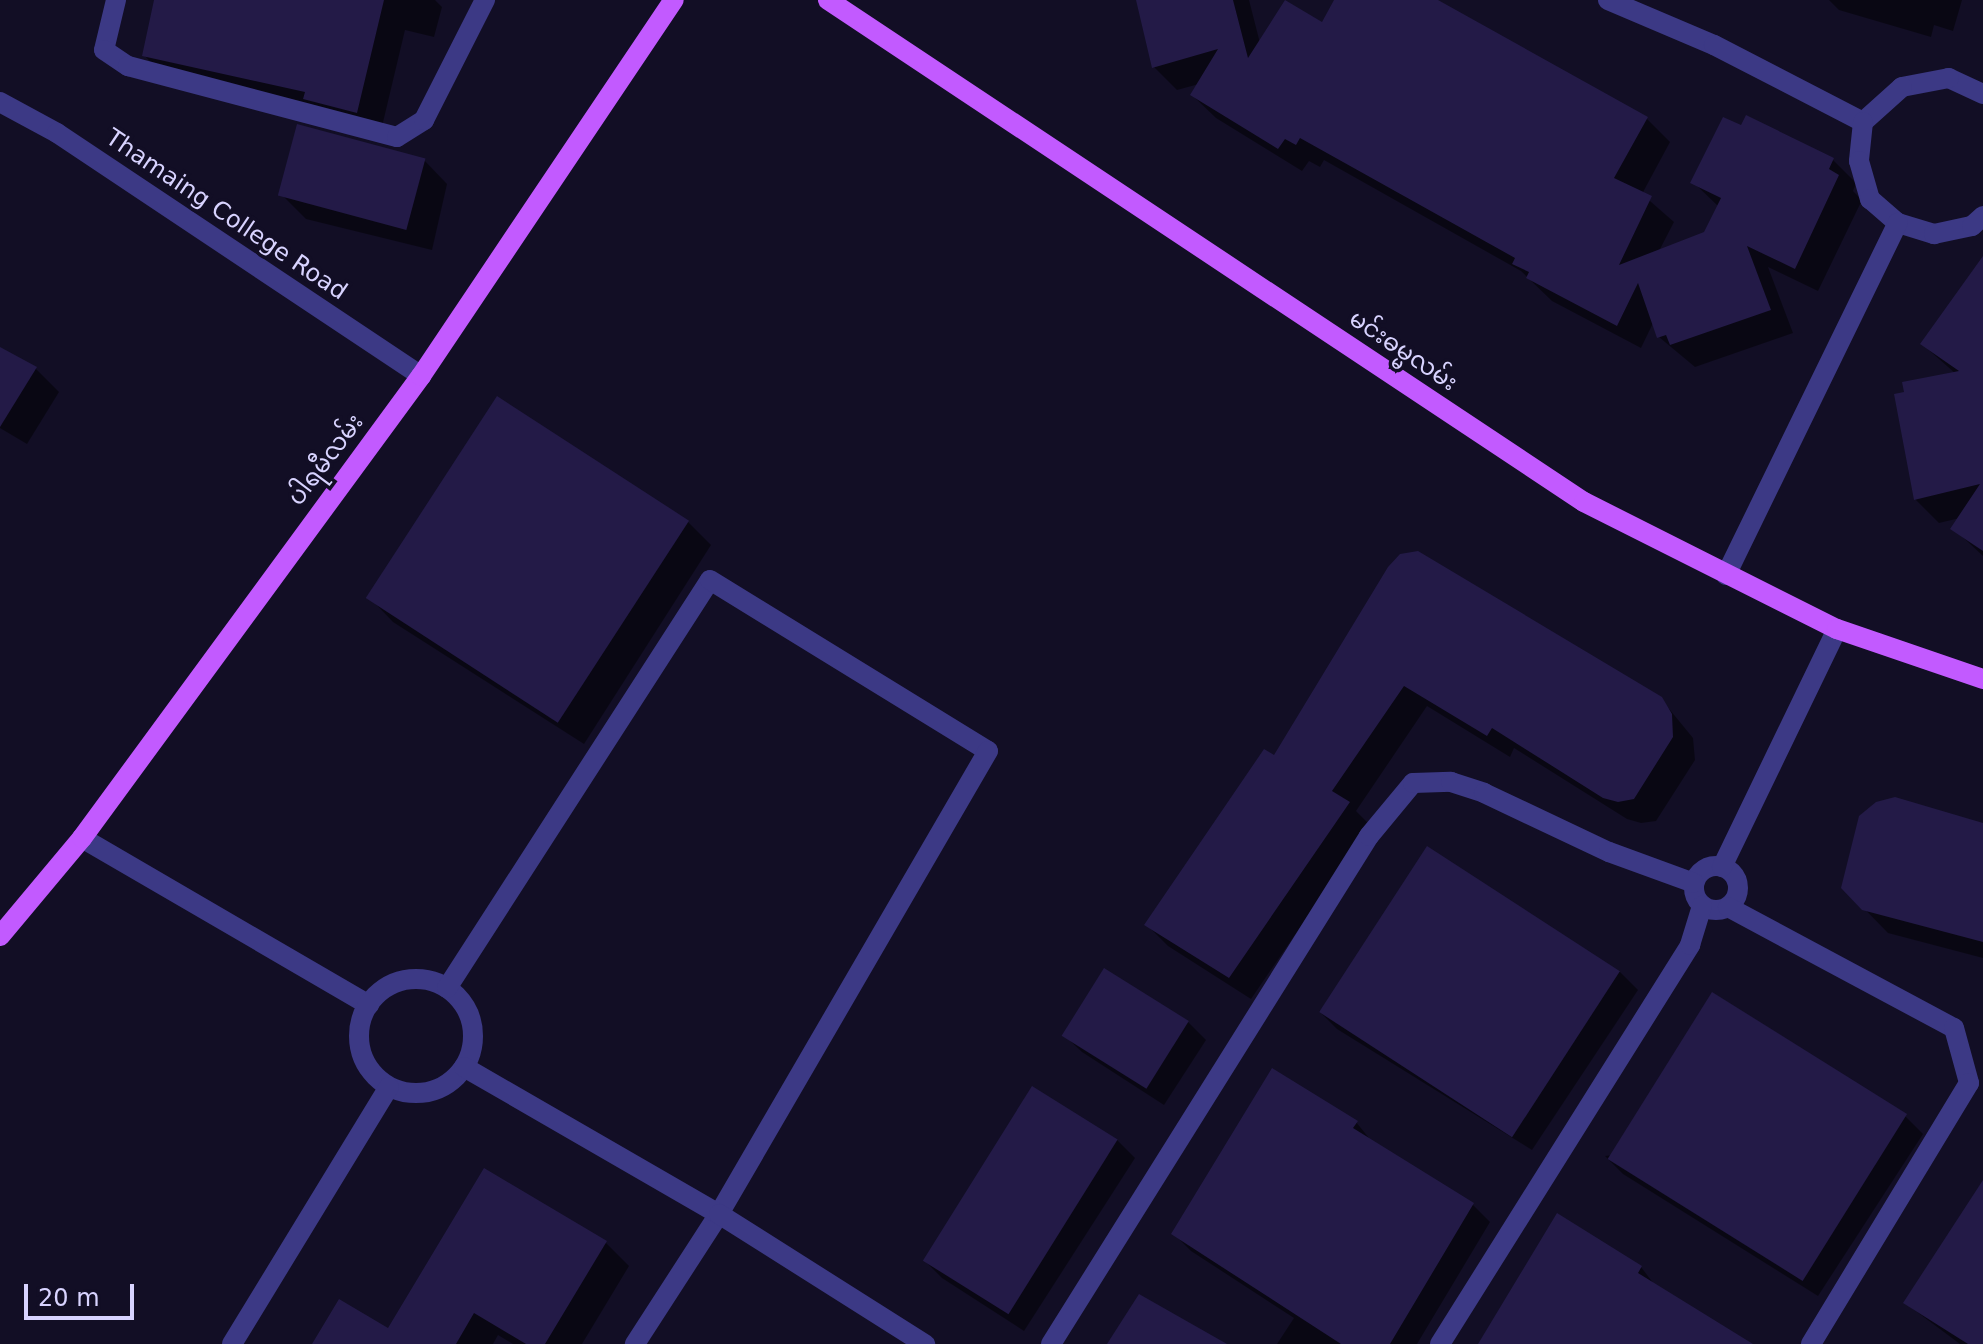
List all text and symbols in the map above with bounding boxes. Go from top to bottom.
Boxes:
street label: Thamaing College Road [100,123,352,307]
street label: မင်းဓမ္မလမ်း [1344,304,1462,398]
street label: ပါရမီလမ်း [282,409,370,511]
scale bar [28,1268,138,1318]
text: 20 m [38,1284,100,1312]

